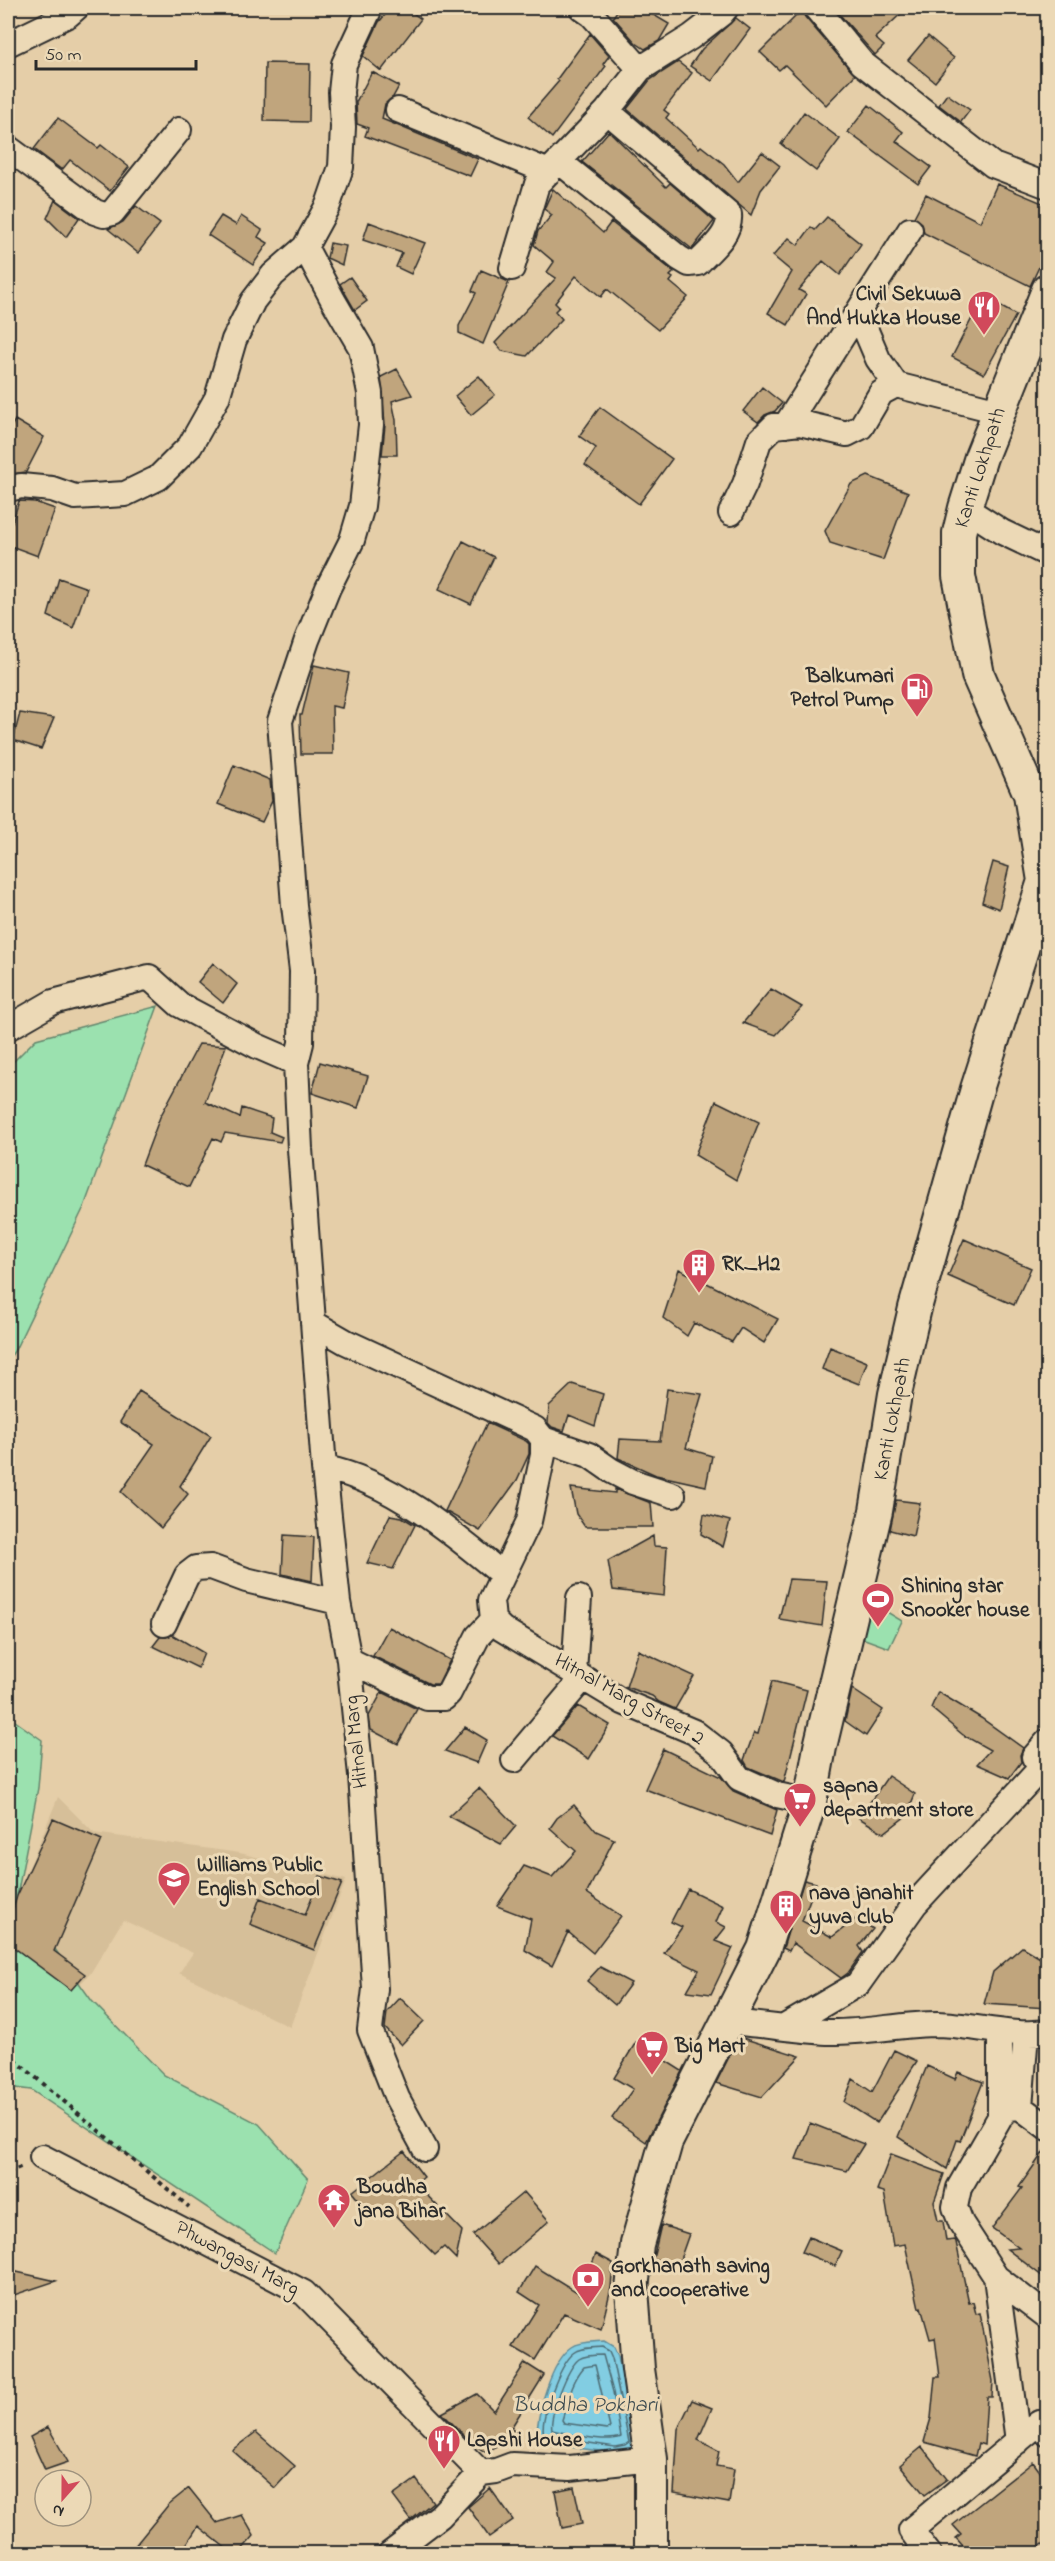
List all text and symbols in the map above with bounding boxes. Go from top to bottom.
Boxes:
scale bar [36,33,196,71]
text: 50 m [45,43,82,69]
place label: Civil Sekuwa And Hukka House [806,280,962,334]
restaurant icon: Civil Sekuwa And Hukka House [966,289,1002,336]
street label: Kanti Lokhpath [947,404,1015,532]
place label: Balkumari Petrol Pump [790,662,894,716]
fuel station icon: Balkumari Petrol Pump [899,671,935,718]
building icon: RK_H2 [681,1247,717,1294]
place label: RK_H2 [722,1250,781,1280]
street label: Kanti Lokhpath [866,1355,920,1483]
place label: Shining star Snooker house [901,1572,1030,1626]
sports icon: Shining star Snooker house [860,1581,896,1628]
street label: Hitnal Marg Street 2 [548,1646,709,1755]
street label: Hitnal Marg [337,1694,379,1790]
place label: sapna department store [823,1772,974,1826]
supermarket icon: sapna department store [782,1781,818,1828]
place label: Williams Public English School [197,1851,323,1907]
school or university icon: Williams Public English School [156,1860,192,1907]
place label: nava janahit yuva club [809,1879,914,1935]
building icon: nava janahit yuva club [768,1888,804,1935]
supermarket icon: Big Mart [634,2029,670,2076]
place label: Big Mart [674,2032,746,2064]
place label: Boudha jana Bihar [354,2173,446,2227]
temple icon: Boudha jana Bihar [316,2182,352,2229]
street label: Phwangasi Marg [169,2214,304,2306]
place label: Gorkhanath saving and cooperative [611,2252,770,2306]
bank icon: Gorkhanath saving and cooperative [570,2261,606,2308]
water label: Buddha Pokhari [513,2390,659,2422]
restaurant icon: Lapshi House [426,2423,462,2470]
place label: Lapshi House [467,2426,583,2456]
north arrow [33,2468,93,2528]
text: N [49,2497,68,2523]

